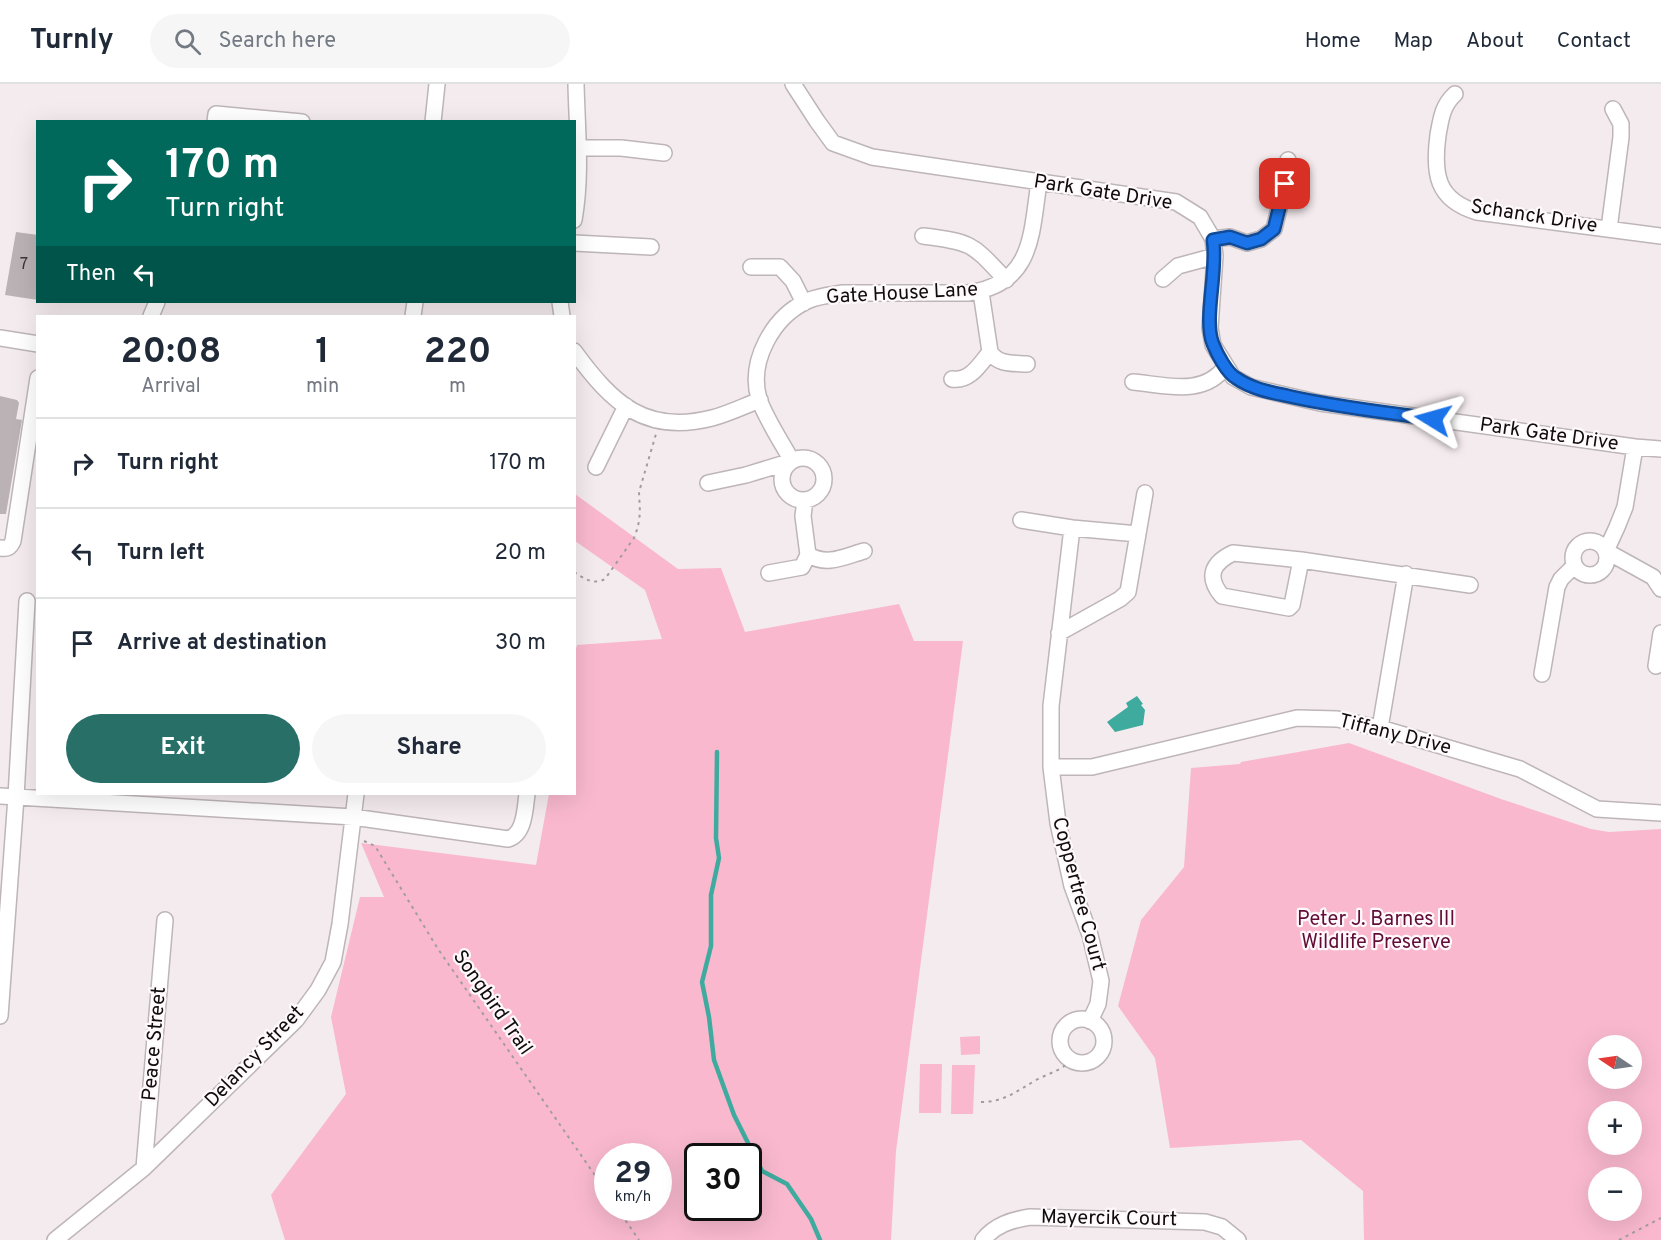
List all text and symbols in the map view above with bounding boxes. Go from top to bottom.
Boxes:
search box [150,14,570,68]
text: Turnly [30,23,114,59]
icon: search [171,25,204,58]
text: Search here [219,28,336,55]
text: Home [1305,28,1361,55]
text: Map [1394,28,1433,55]
text: About [1466,28,1524,55]
text: Contact [1557,28,1631,55]
text: 170 m [165,140,279,193]
icon: right [66,144,144,222]
pin [1259,158,1310,209]
icon: arrive [1268,167,1301,200]
street label: Park Gate Drive [1032,169,1174,217]
text: Turn right [165,192,284,226]
street label: Schanck Drive [1469,194,1599,240]
house number: 7 [20,255,28,275]
icon: left [128,258,161,291]
text: Then [66,261,116,288]
street label: Gate House Lane [825,277,979,311]
text: 20:08 [121,330,221,376]
text: 1 [315,330,330,376]
text: 220 [424,330,491,376]
text: Arrival [141,374,201,400]
text: min [306,374,339,400]
text: m [449,374,466,400]
position arrow [1401,387,1465,451]
street label: Park Gate Drive [1478,412,1620,458]
icon: right [66,447,99,480]
text: Turn right [117,450,219,477]
text: 170 m [489,450,546,477]
icon: left [66,537,99,570]
text: Turn left [117,540,205,567]
text: 20 m [495,540,546,567]
icon: arrive [66,627,99,660]
text: Arrive at destination [117,630,327,657]
text: 30 m [495,630,546,657]
street label: Tiffany Drive [1336,708,1454,762]
button: Exit [66,714,300,783]
button: Share [312,714,546,783]
street label: Coppertree Court [1045,814,1111,974]
park label: Peter J. Barnes III Wildlife Preserve [1297,907,1455,956]
street label: Songbird Trail [446,945,538,1061]
street label: Peace Street [137,986,173,1102]
street label: Delancy Street [200,1000,310,1114]
north arrow [1588,1035,1642,1089]
map controls [1588,1035,1642,1221]
button: + [1588,1101,1642,1155]
speed limit sign: 30 [684,1143,762,1221]
text: 29 [615,1156,651,1193]
button: − [1588,1167,1642,1221]
text: km/h [615,1188,651,1207]
street label: Mayercik Court [1041,1205,1177,1233]

